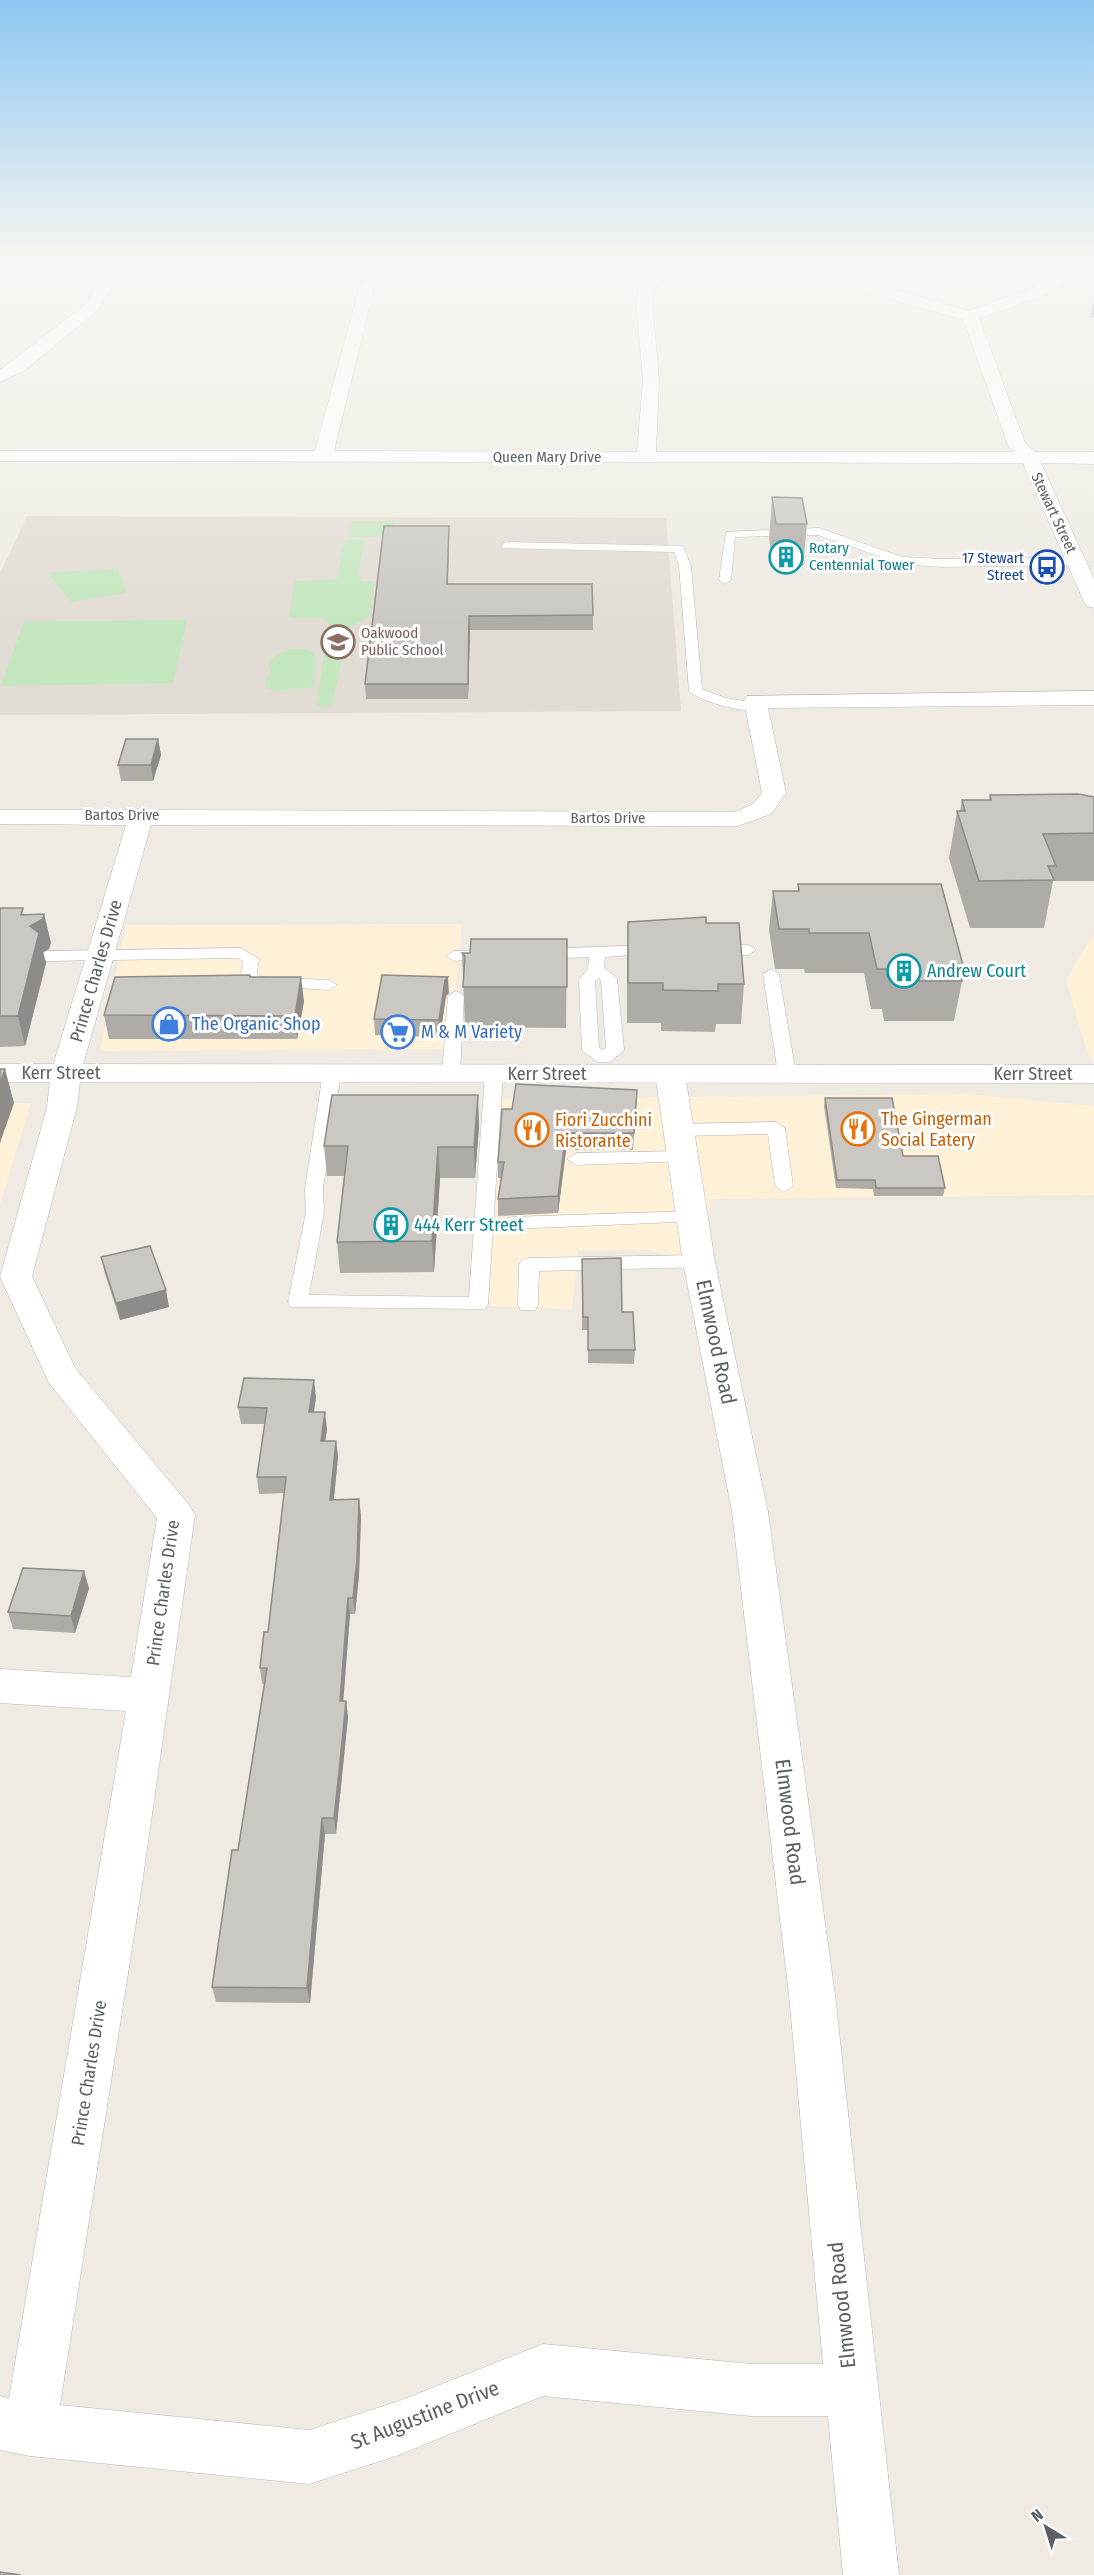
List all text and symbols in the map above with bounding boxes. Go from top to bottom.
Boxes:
street label: Queen Mary Drive [493,448,601,466]
street label: Stewart Street [1027,470,1081,556]
building icon: Rotary Centennial Tower [768,539,804,575]
place label: Rotary Centennial Tower [809,539,915,574]
place label: 17 Stewart Street [962,549,1024,584]
bus stop icon: 17 Stewart Street [1029,549,1065,585]
school or university icon: Oakwood Public School [320,624,356,660]
place label: Oakwood Public School [361,624,444,659]
street label: Bartos Drive [84,806,160,824]
street label: Bartos Drive [570,809,646,827]
street label: Prince Charles Drive [65,897,127,1045]
building icon: Andrew Court [886,953,922,989]
place label: Andrew Court [927,960,1026,982]
shop icon: The Organic Shop [151,1006,187,1042]
place label: The Organic Shop [192,1013,321,1035]
supermarket icon: M & M Variety [380,1014,416,1050]
place label: M & M Variety [421,1021,522,1043]
street label: Kerr Street [21,1062,101,1084]
street label: Kerr Street [507,1063,587,1085]
street label: Kerr Street [993,1063,1073,1085]
place label: The Gingerman Social Eatery [881,1108,992,1151]
place label: Fiori Zucchini Ristorante [555,1109,652,1152]
restaurant icon: The Gingerman Social Eatery [840,1111,876,1147]
restaurant icon: Fiori Zucchini Ristorante [514,1112,550,1148]
building icon: 444 Kerr Street [373,1207,409,1243]
place label: 444 Kerr Street [414,1214,524,1236]
street label: Elmwood Road [690,1277,742,1407]
street label: Prince Charles Drive [142,1519,184,1667]
street label: Elmwood Road [769,1757,811,1887]
street label: Prince Charles Drive [67,1999,111,2147]
street label: Elmwood Road [822,2241,862,2369]
street label: St Augustine Drive [347,2375,503,2455]
north arrow [1016,2497,1076,2557]
text: N [1027,2505,1047,2526]

